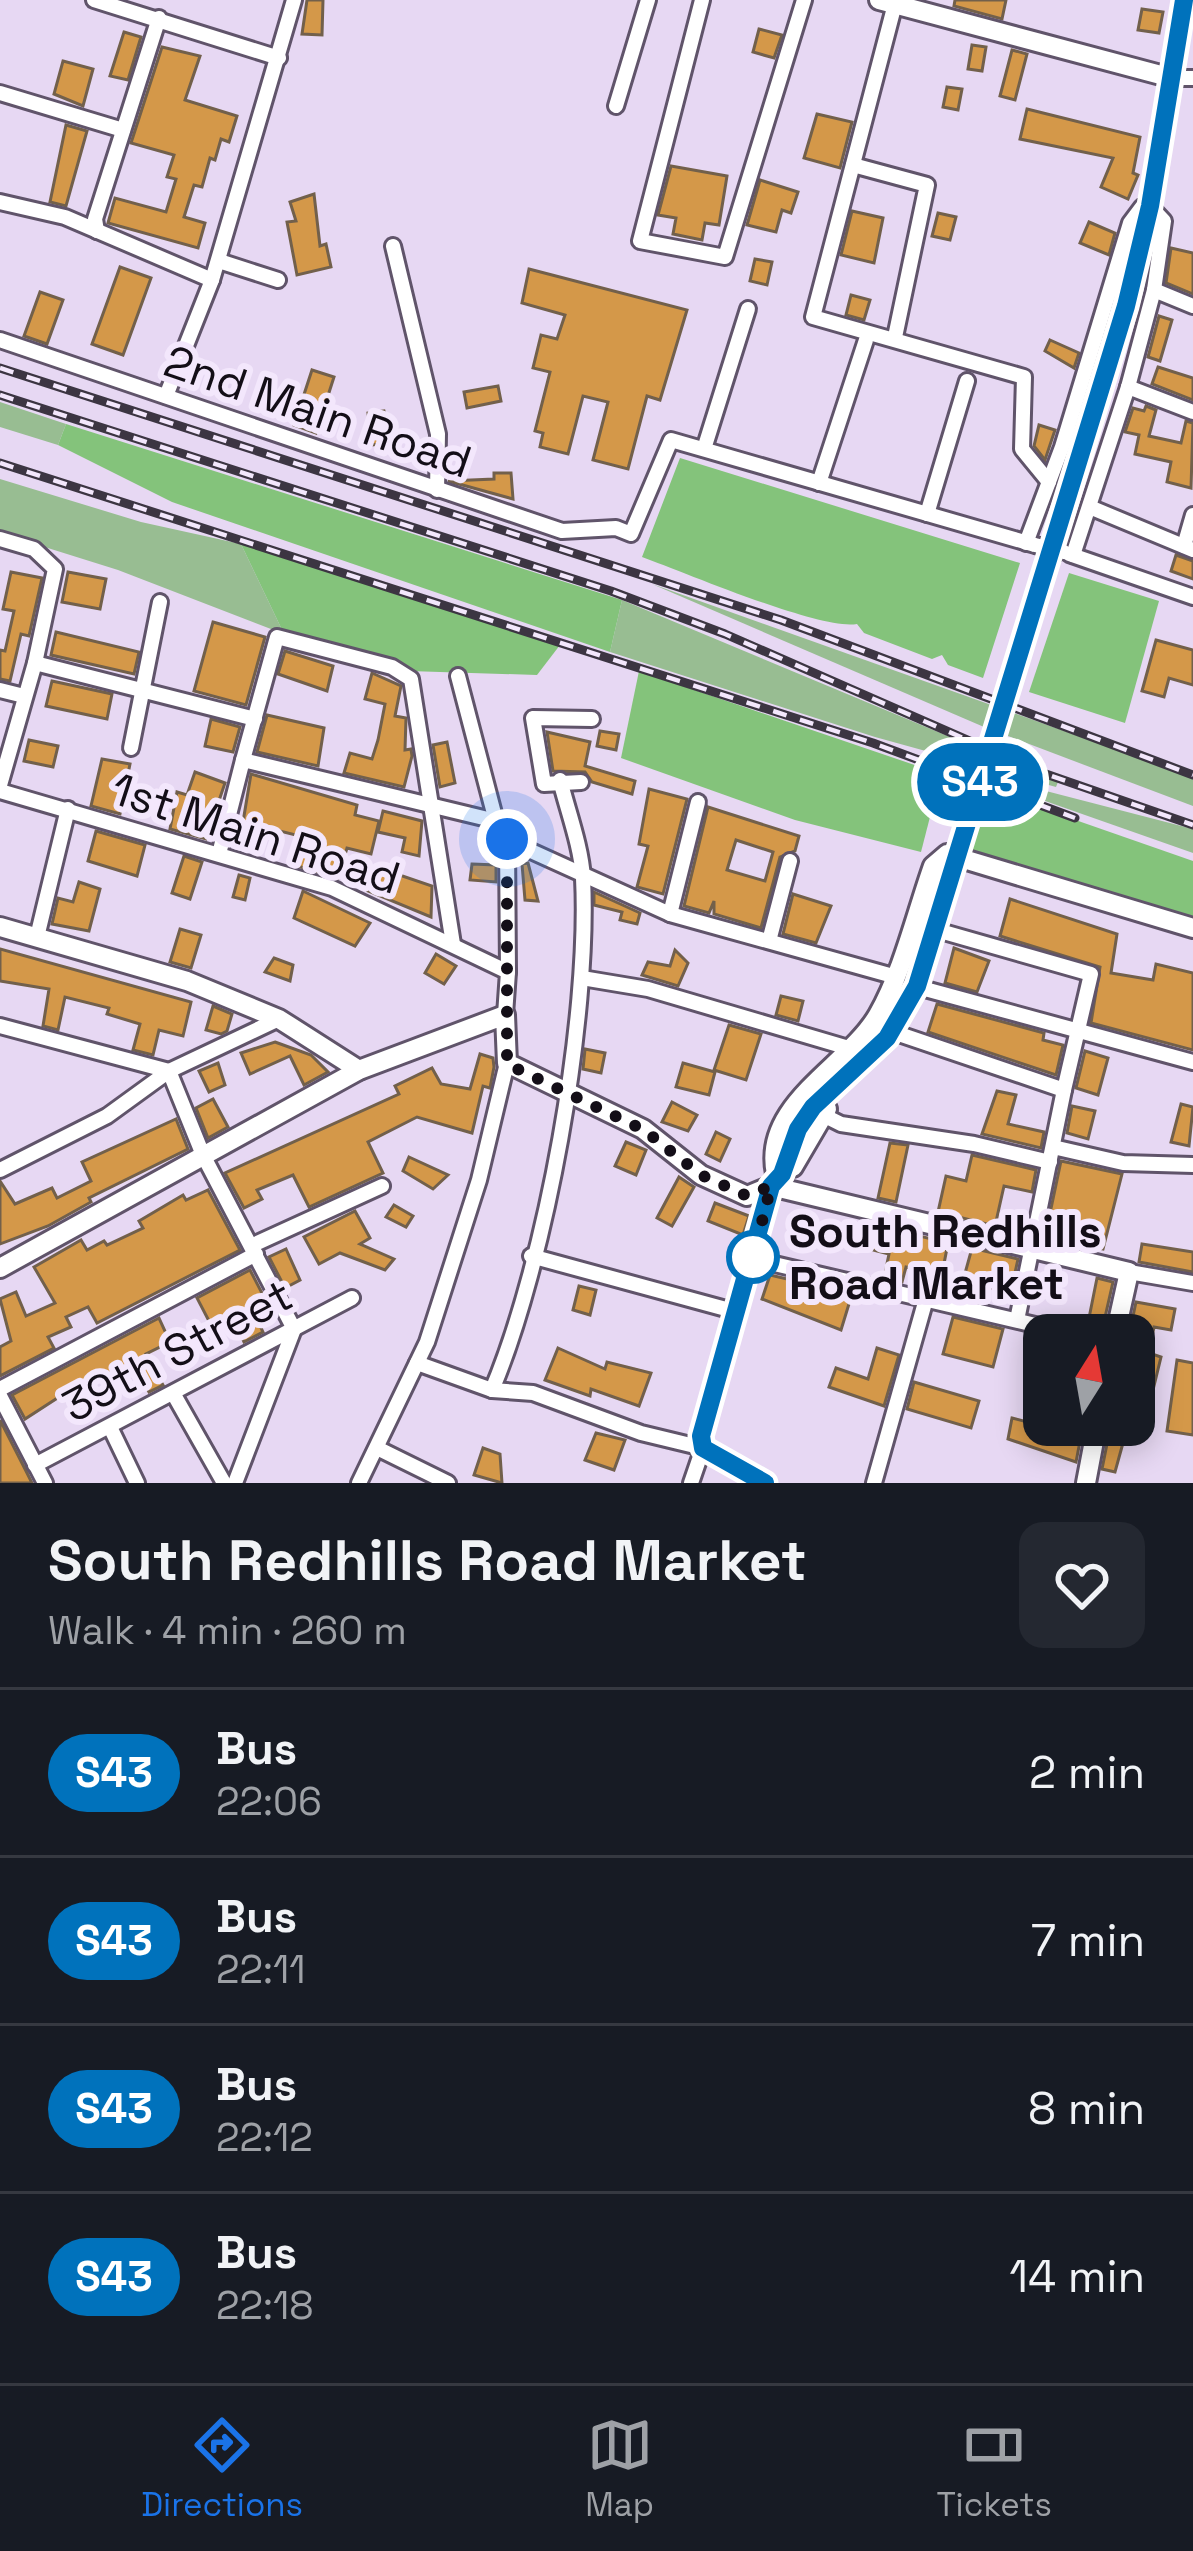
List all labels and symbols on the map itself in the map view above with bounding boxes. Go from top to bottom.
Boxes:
street label: 2nd Main Road [157,332,479,491]
line badge: S43 [911,743,1049,821]
street label: 1st Main Road [105,760,407,907]
your location [477,809,537,869]
place label: South Redhills Road Market [789,1203,1102,1312]
marker: South Redhills Road Market [728,1232,778,1282]
street label: 39th Street [53,1266,302,1435]
north arrow [1023,1314,1155,1446]

